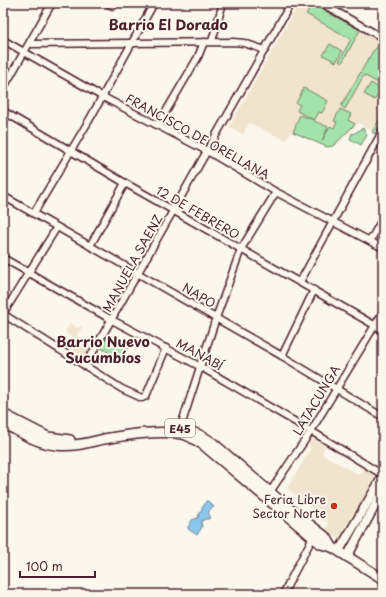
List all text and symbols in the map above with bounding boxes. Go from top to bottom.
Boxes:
district label: Barrio El Dorado [108,14,228,35]
street label: FRANCISCO DE ORELLANA [123,89,274,183]
street label: 12 DE FEBRERO [153,181,243,243]
street label: MANUELA SAENZ [98,211,166,315]
street label: NAPO [179,278,219,312]
district label: Barrio Nuevo Sucumbíos [56,331,150,368]
street label: MANABÍ [173,334,227,374]
street label: LATACUNGA [288,362,344,438]
road number: E45 [165,419,195,437]
place label: Feria Libre Sector Norte [252,490,326,522]
marker: Feria Libre Sector Norte [329,501,339,511]
scale bar [20,553,95,579]
text: 100 m [26,557,63,575]

